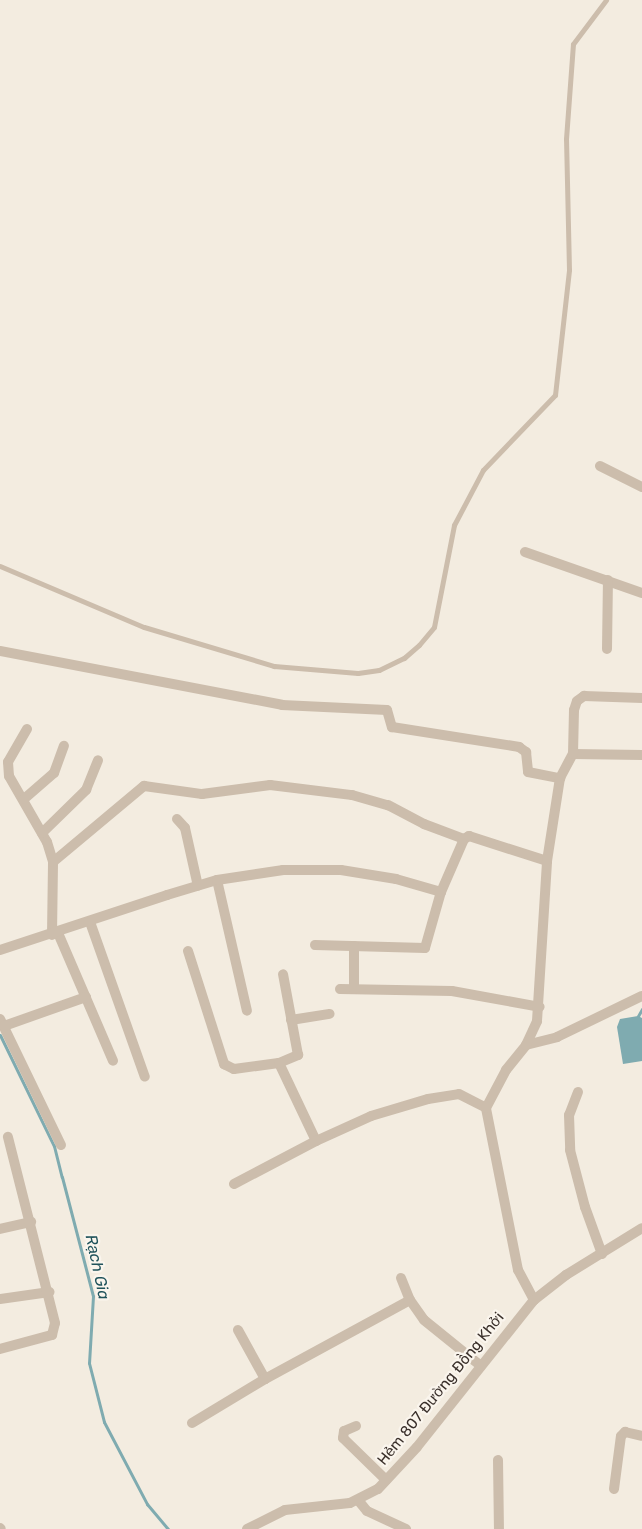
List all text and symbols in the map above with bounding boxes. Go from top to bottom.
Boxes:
water label: Rạch Gia [81,1233,113,1301]
street label: Hẻm 807 Đường Đồng Khởi [374,1309,508,1469]

